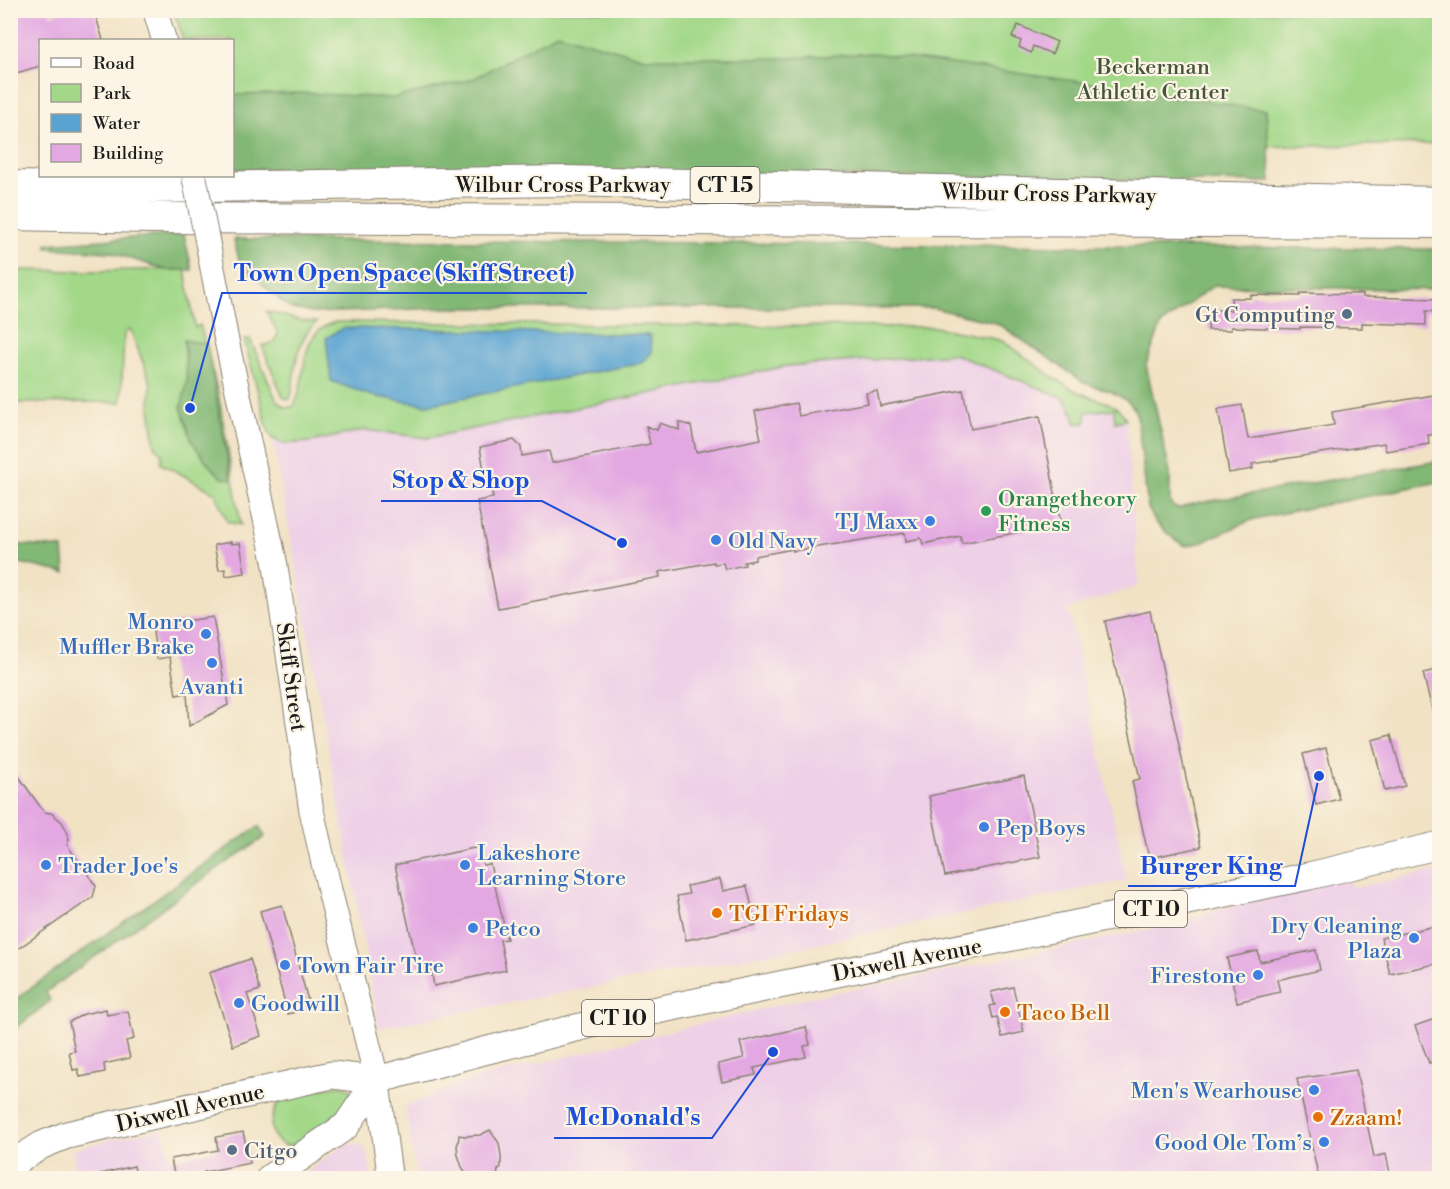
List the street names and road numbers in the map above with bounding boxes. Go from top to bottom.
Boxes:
road number: CT 15 [690,167,760,203]
street label: Wilbur Cross Parkway [454,172,671,199]
street label: Wilbur Cross Parkway [940,179,1157,210]
street label: Skiff Street [270,621,312,734]
road number: CT 10 [1115,891,1187,927]
street label: Dixwell Avenue [830,933,984,988]
road number: CT 10 [582,1000,654,1036]
street label: Dixwell Avenue [113,1078,267,1139]

